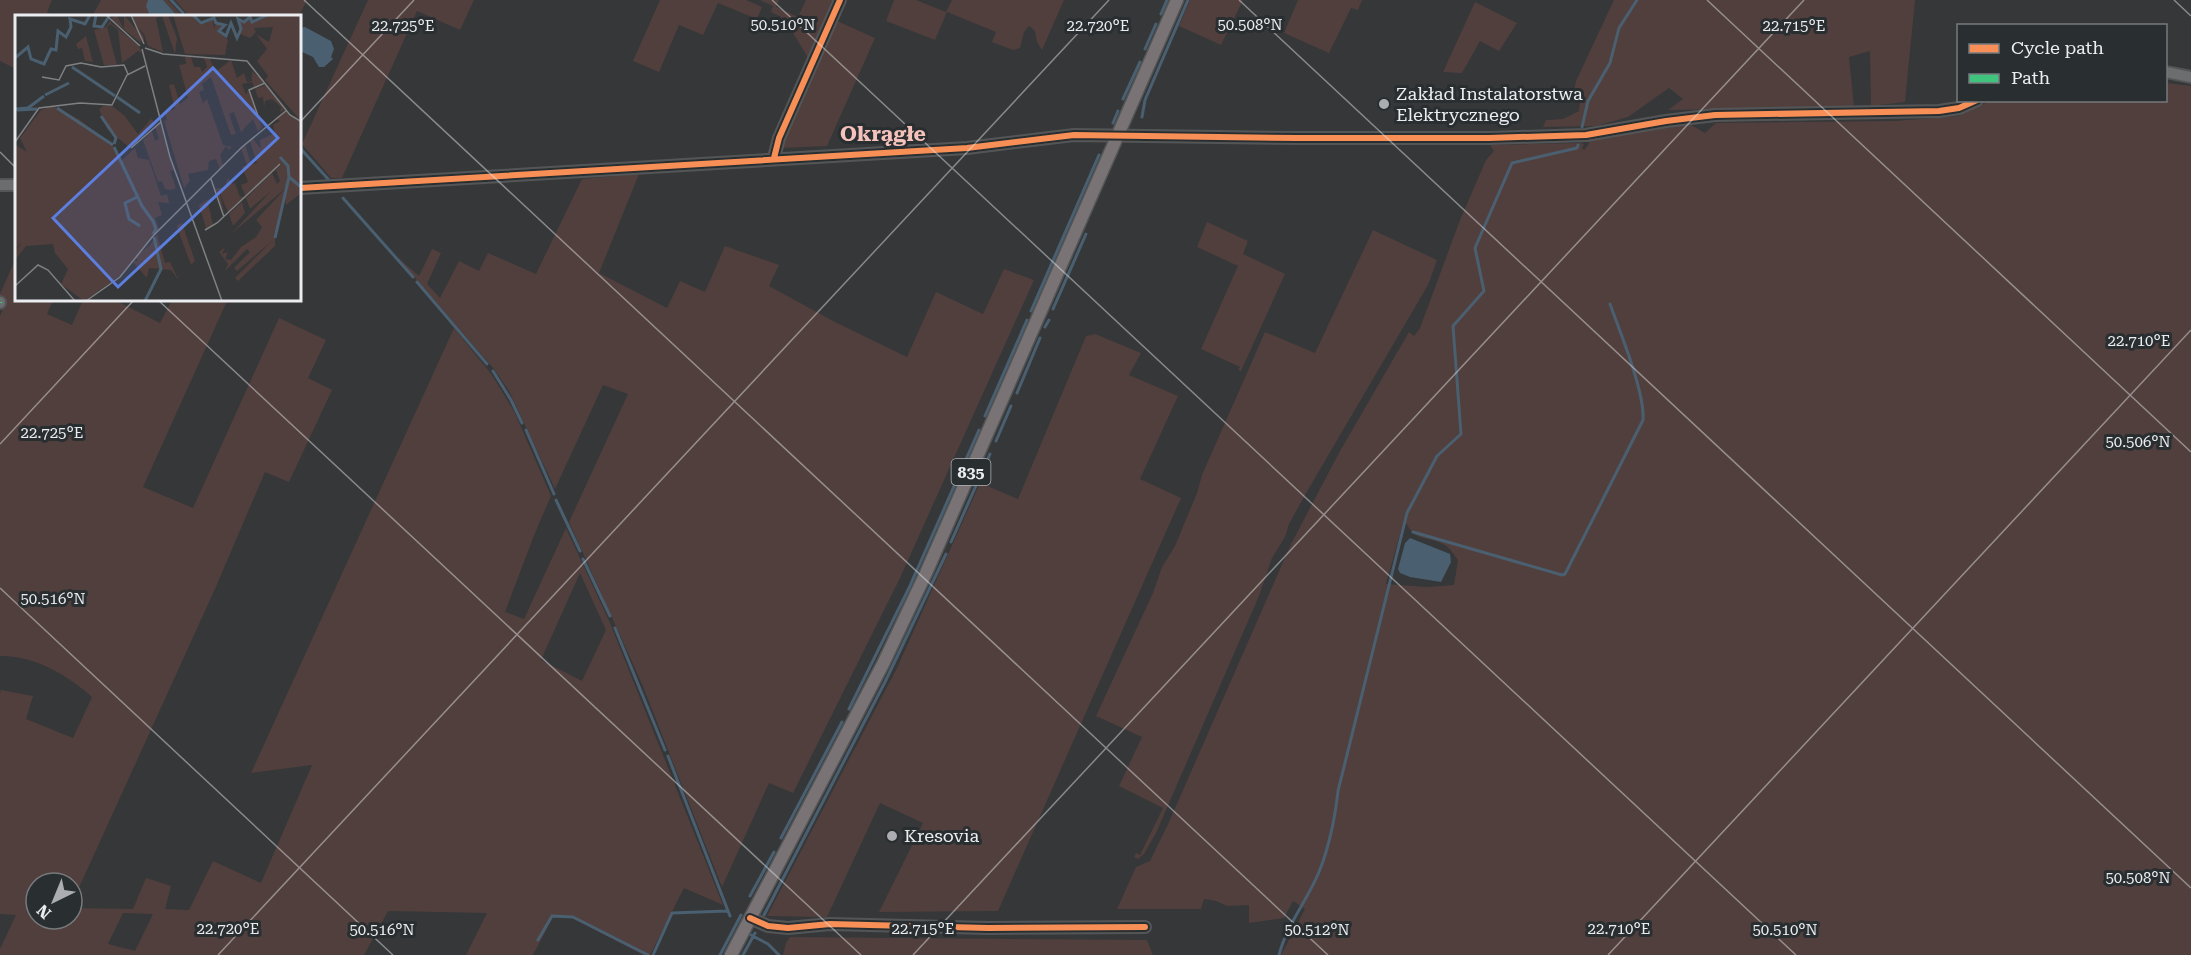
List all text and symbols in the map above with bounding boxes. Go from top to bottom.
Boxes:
inset map [15,15,302,302]
text: 50.510°N [750,16,816,34]
text: 50.508°N [1217,16,1283,34]
text: 22.725°E [372,17,434,35]
text: 22.720°E [1067,17,1129,35]
text: 22.715°E [1763,17,1825,35]
legend [1957,24,2167,102]
text: Cycle path [2011,37,2104,58]
text: Path [2011,67,2050,88]
place label: Zakład Instalatorstwa Elektrycznego [1396,83,1583,125]
marker: Zakład Instalatorstwa Elektrycznego [1377,97,1391,111]
district label: Okrągłe [840,122,926,146]
text: 22.710°E [2108,332,2170,350]
text: 22.725°E [21,424,83,442]
text: 50.506°N [2105,433,2171,451]
road number: 835 [952,459,990,485]
text: 50.516°N [20,590,86,608]
place label: Kresovia [904,825,980,846]
marker: Kresovia [885,829,899,843]
text: 50.508°N [2105,869,2171,887]
north arrow [24,871,84,931]
text: N [33,900,55,923]
text: 22.720°E [197,920,259,938]
text: 22.715°E [892,920,954,938]
text: 22.710°E [1588,920,1650,938]
text: 50.516°N [349,921,415,939]
text: 50.512°N [1284,921,1350,939]
text: 50.510°N [1752,921,1818,939]

